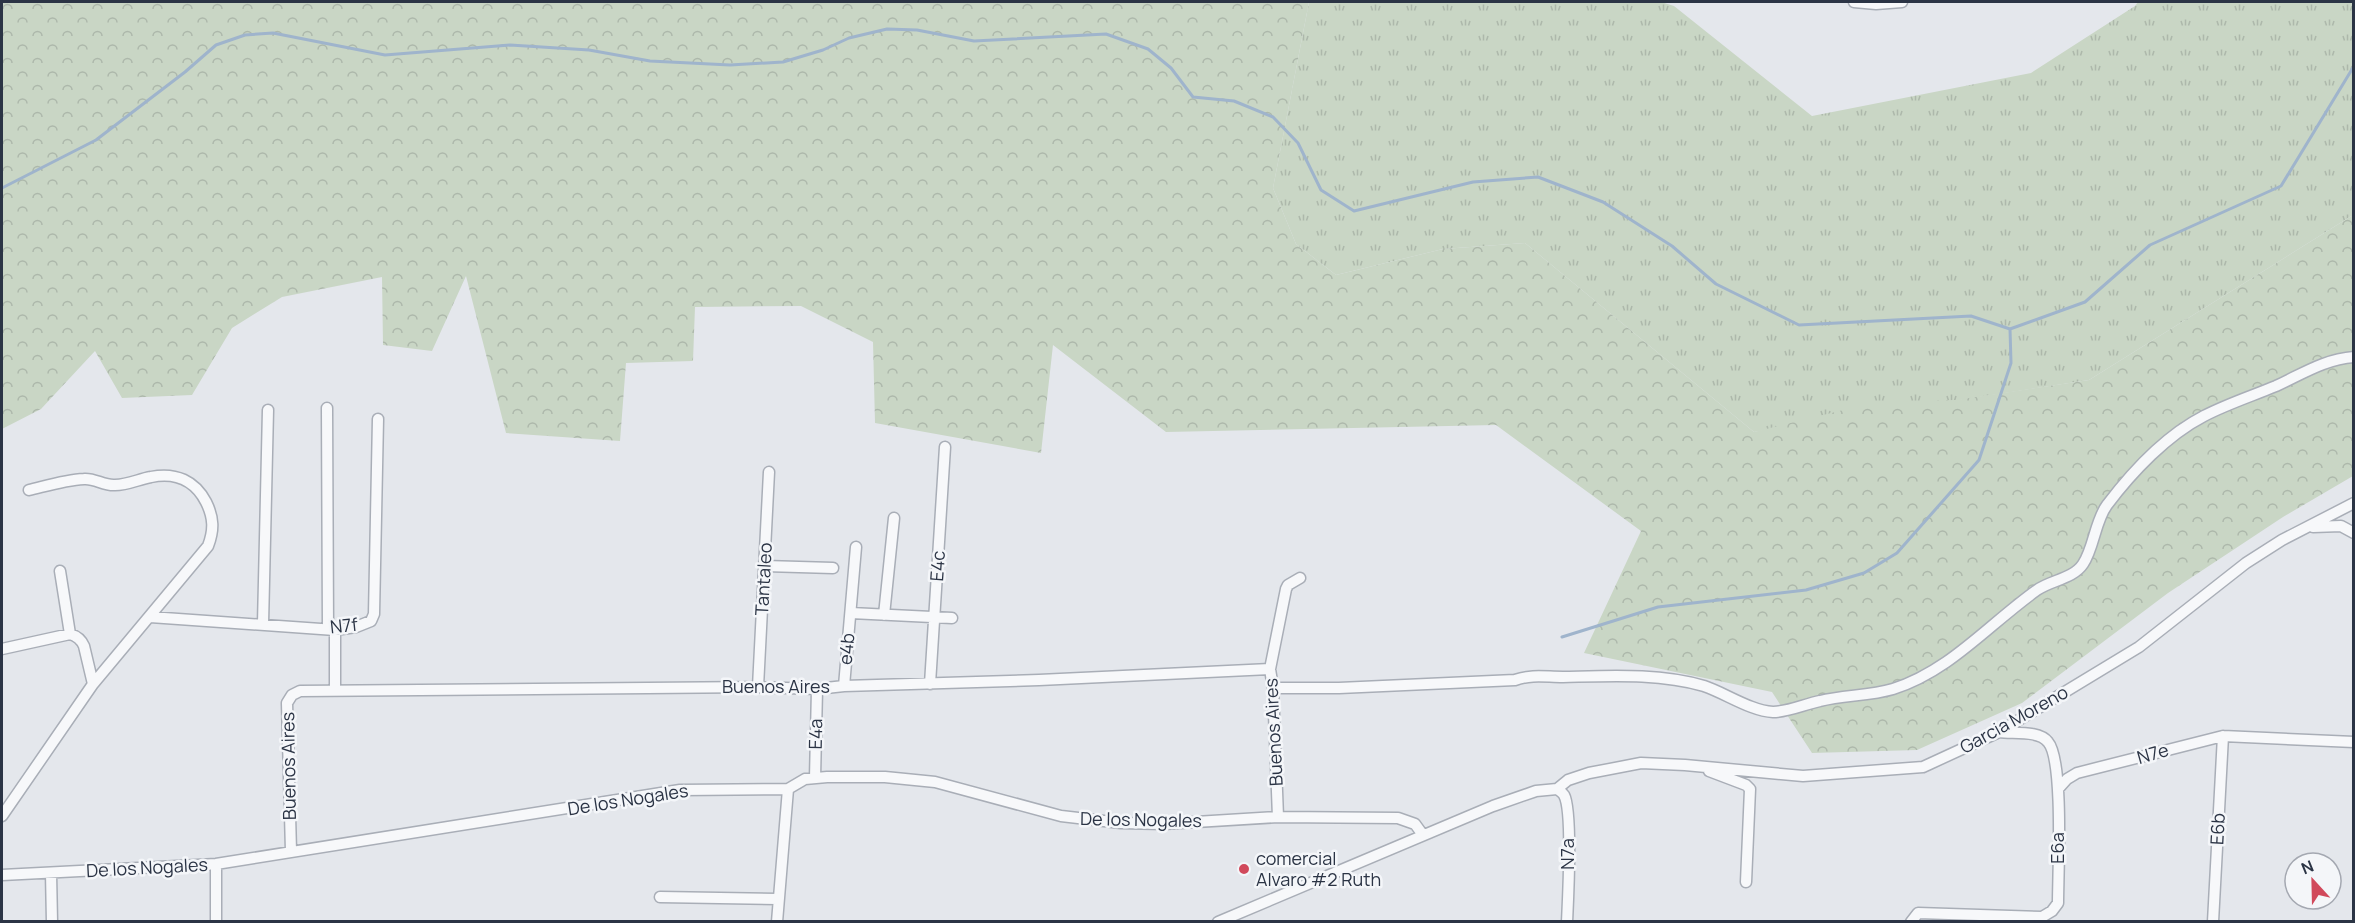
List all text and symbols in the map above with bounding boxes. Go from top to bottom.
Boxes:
street label: Tantaleo [749,542,777,616]
street label: E4c [924,550,950,582]
street label: N7f [329,612,360,638]
street label: e4b [833,632,859,666]
street label: Buenos Aires [722,674,830,698]
street label: Buenos Aires [1258,677,1288,787]
street label: Garcia Moreno [1955,680,2072,759]
street label: Buenos Aires [275,712,301,820]
street label: E4a [803,718,827,750]
street label: N7e [2134,737,2171,769]
street label: De los Nogales [566,778,690,820]
street label: De los Nogales [1080,806,1202,832]
street label: E6b [2204,812,2230,846]
street label: E6a [2045,832,2069,864]
street label: N7a [1555,838,1579,870]
place label: comercial Alvaro #2 Ruth [1256,846,1381,891]
north arrow [2283,851,2343,911]
street label: De los Nogales [85,852,208,882]
text: N [2298,855,2317,879]
marker: comercial Alvaro #2 Ruth [1237,862,1251,876]

